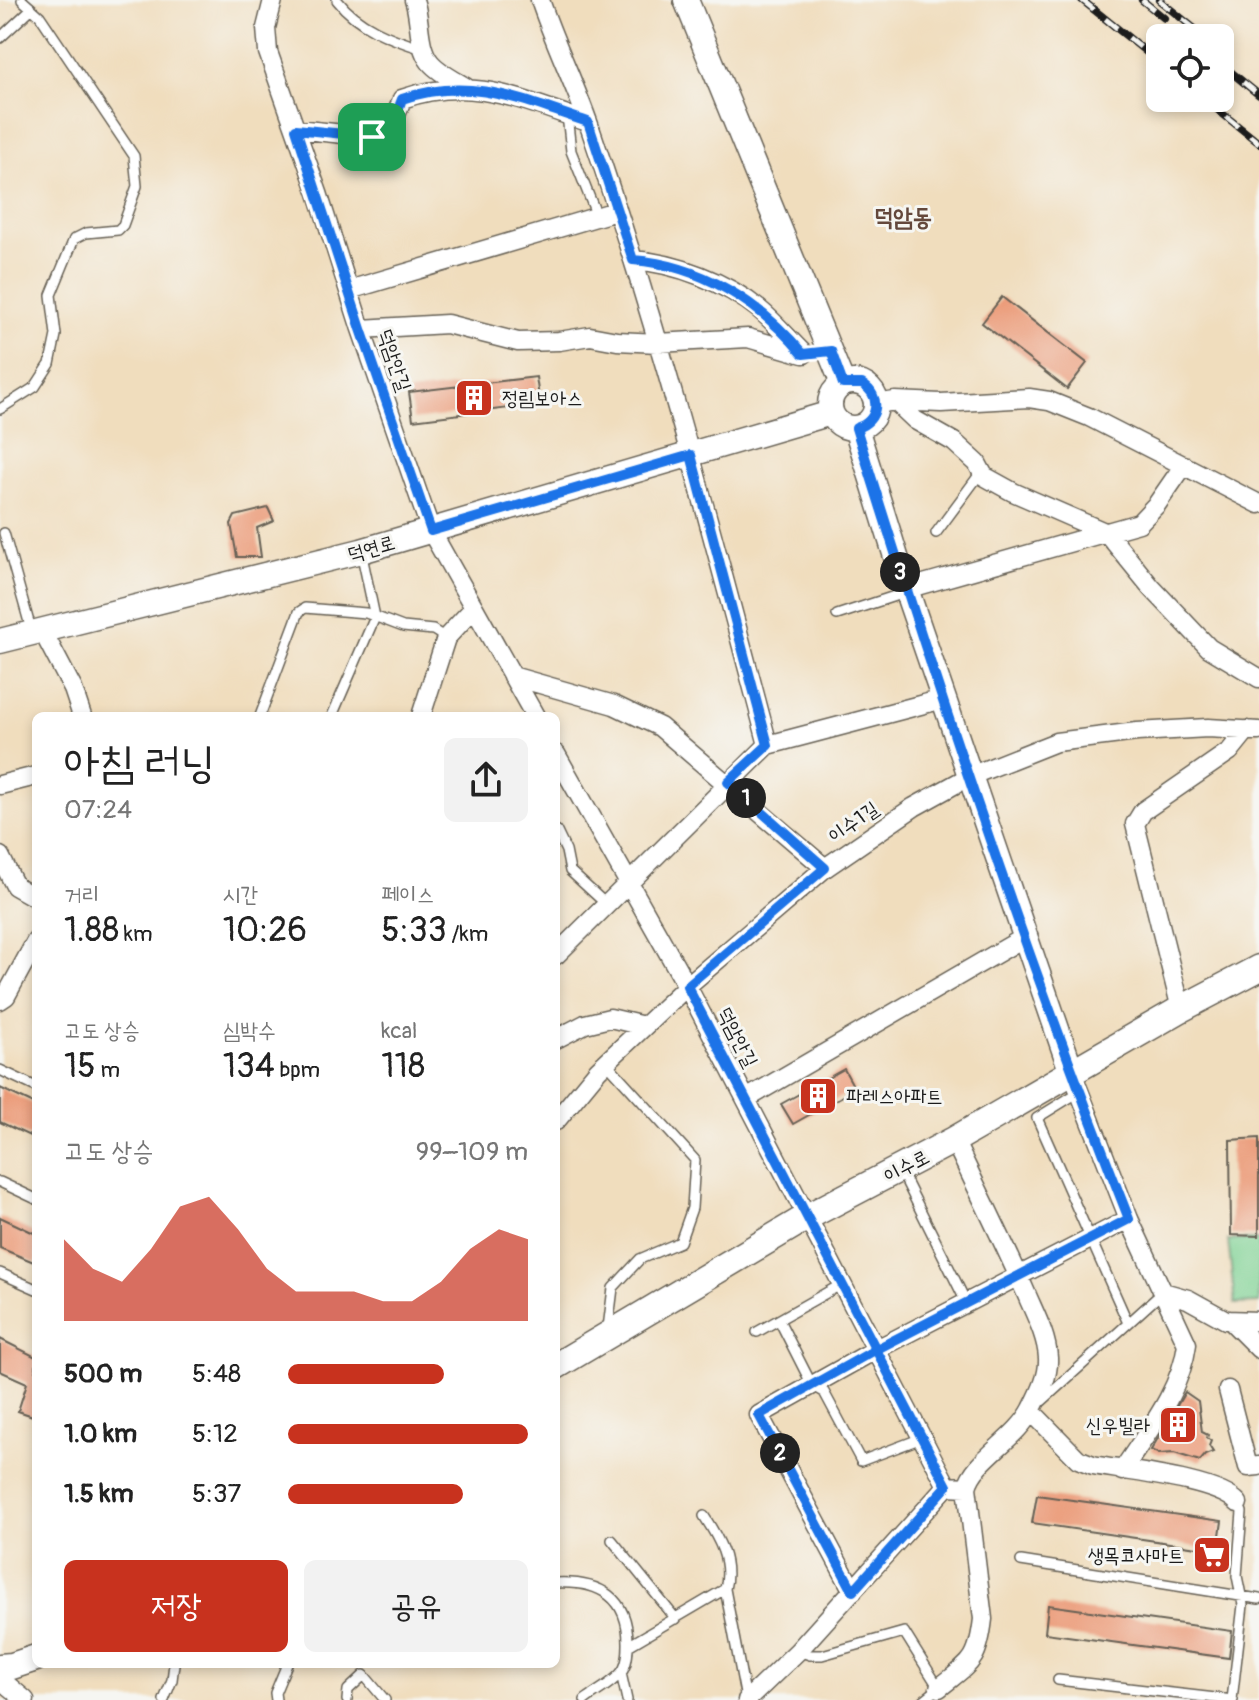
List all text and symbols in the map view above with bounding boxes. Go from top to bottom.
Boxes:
map controls [1146,24,1234,112]
button: locate [1146,24,1234,112]
pin [338,103,406,171]
icon: arrive [350,115,394,159]
district label: 덕암동 [874,203,932,232]
street label: 덕암안길 [372,326,417,395]
building icon: 정림보아스 [453,377,495,419]
place label: 정림보아스 [502,386,582,411]
street label: 덕연로 [344,530,398,567]
pin: 3 [880,552,920,592]
text: 3 [894,558,906,586]
text: 아침 러닝 [64,736,215,791]
button: share [444,738,528,822]
pin: 1 [726,778,766,818]
text: 1 [742,784,750,812]
text: 07:24 [64,794,132,826]
street label: 이수1길 [823,796,883,849]
text: 거리 [64,881,99,909]
text: 시간 [223,881,258,909]
text: 페이스 [381,881,434,909]
text: 1.88 [64,909,119,952]
text: 10:26 [223,909,307,952]
text: 5:33 [381,909,447,952]
text: km [119,920,153,948]
text: /km [447,920,488,948]
street label: 덕암안길 [712,1003,763,1072]
text: 고도 상승 [64,1017,140,1045]
text: 심박수 [223,1017,276,1045]
text: kcal [381,1017,417,1045]
text: 15 [64,1045,96,1088]
text: 134 [223,1045,275,1088]
text: 118 [381,1045,425,1088]
text: m [96,1056,120,1084]
text: bpm [275,1056,320,1084]
building icon: 파레스아파트 [797,1075,839,1117]
place label: 파레스아파트 [846,1084,943,1109]
text: 고도 상승 [64,1136,153,1168]
text: 99–109 m [416,1136,528,1168]
street label: 이수로 [879,1144,933,1189]
text: 500 m [64,1358,142,1390]
text: 5:48 [192,1358,241,1390]
building icon: 신우빌라 [1157,1404,1199,1446]
place label: 신우빌라 [1086,1413,1150,1438]
text: 1.0 km [64,1418,137,1450]
text: 5:12 [192,1418,238,1450]
pin: 2 [760,1433,800,1473]
text: 2 [774,1439,786,1467]
text: 1.5 km [64,1478,134,1510]
text: 5:37 [192,1478,241,1510]
supermarket icon: 생목코사마트 [1191,1534,1233,1576]
place label: 생목코사마트 [1087,1543,1184,1568]
button: 저장 [64,1560,288,1652]
button: 공유 [304,1560,528,1652]

